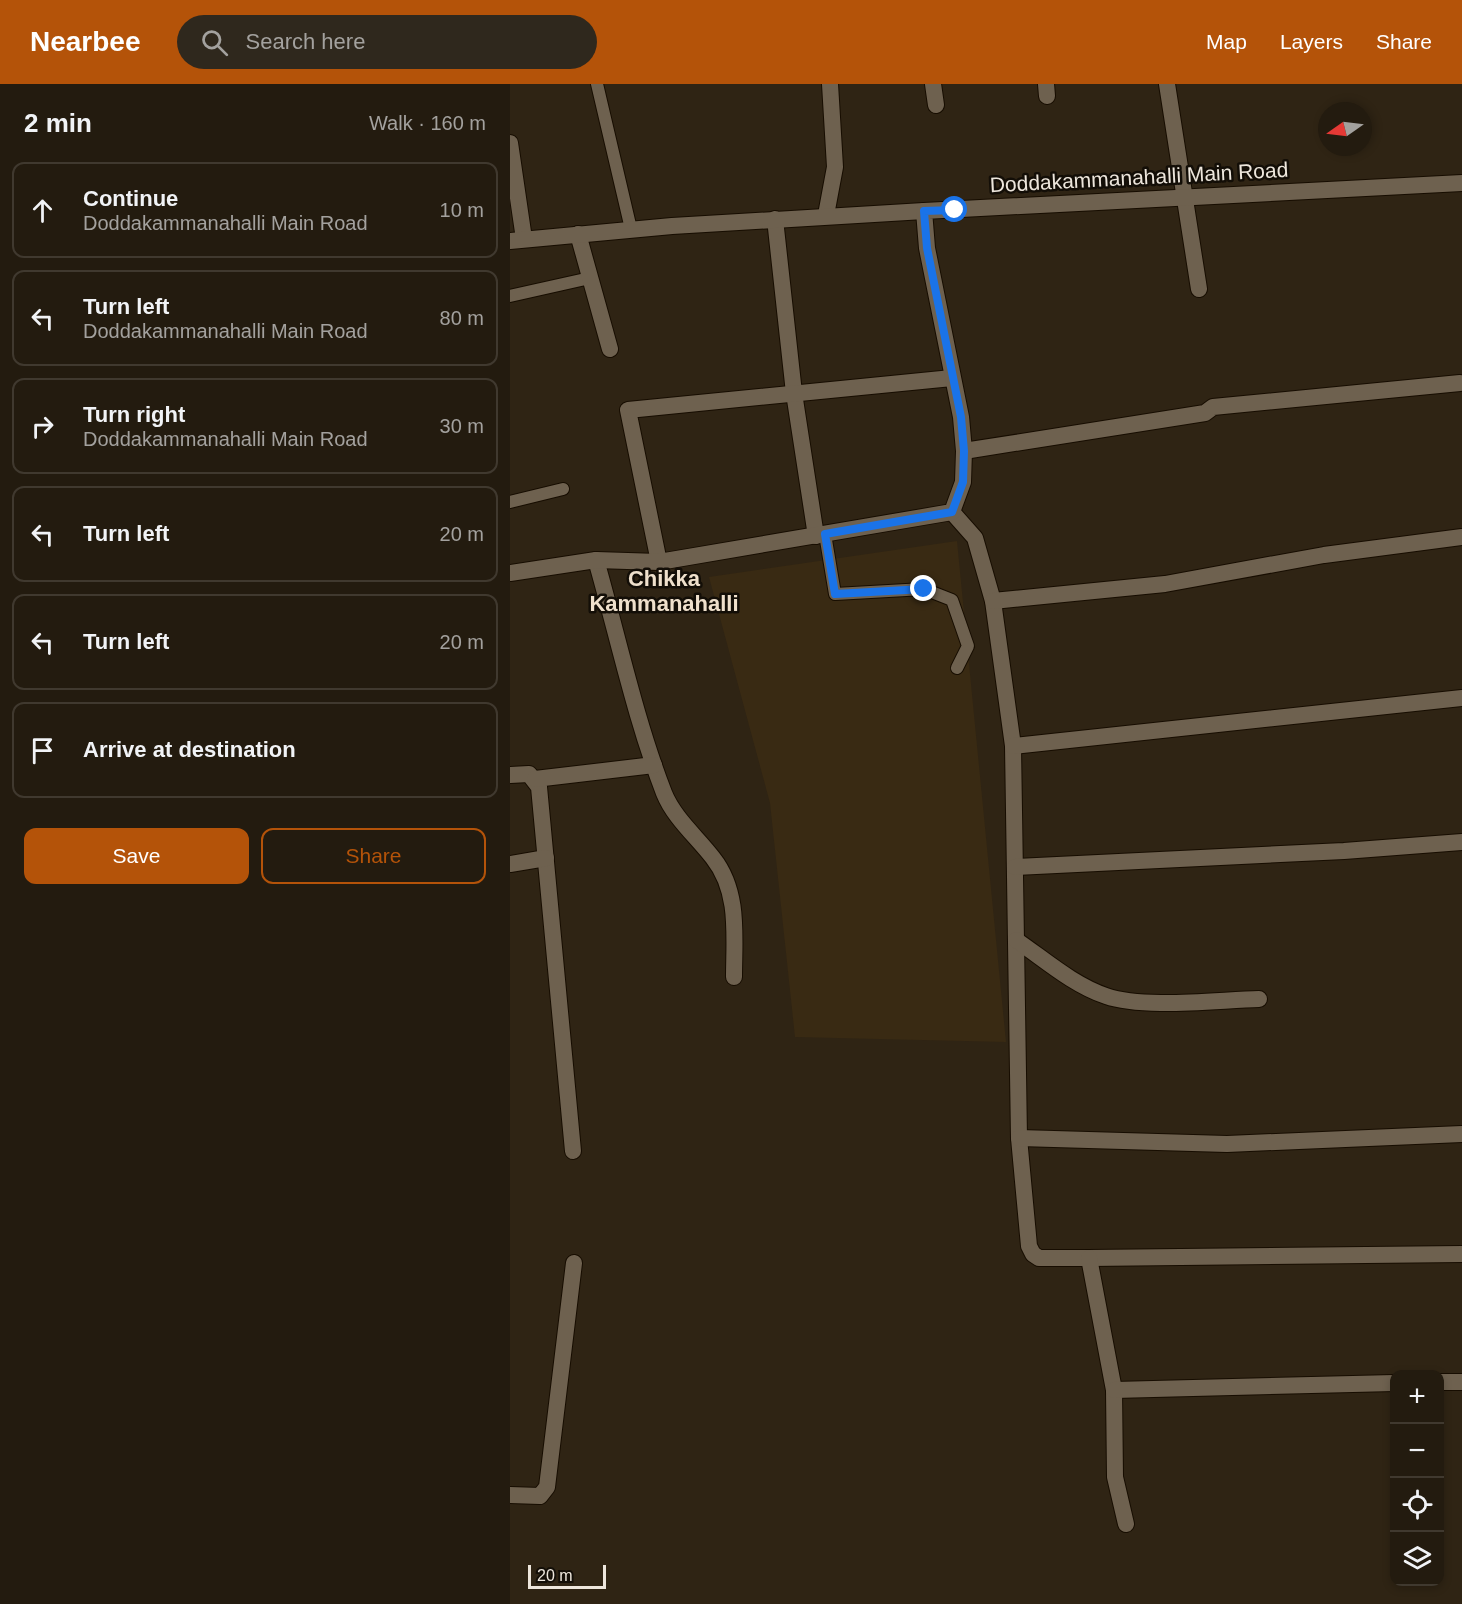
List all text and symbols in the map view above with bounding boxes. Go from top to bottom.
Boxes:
search box [177,15,597,69]
text: Nearbee [30,26,141,57]
icon: search [198,26,231,59]
text: Search here [246,29,365,54]
text: Map [1206,30,1247,53]
text: Layers [1280,30,1343,53]
text: Share [1376,30,1432,53]
north arrow [1318,102,1372,156]
text: 2 min [24,108,92,138]
text: Walk · 160 m [369,112,486,134]
street label: Doddakammanahalli Main Road [989,158,1289,196]
text: Continue [83,186,178,211]
icon: ahead [26,194,59,227]
route start [941,196,967,222]
text: 10 m [440,199,484,221]
text: Doddakammanahalli Main Road [83,212,368,234]
text: Turn left [83,294,169,319]
icon: left [26,302,59,335]
text: 80 m [440,307,484,329]
text: Doddakammanahalli Main Road [83,320,368,342]
text: Turn right [83,402,185,427]
icon: right [26,410,59,443]
text: 30 m [440,415,484,437]
text: Doddakammanahalli Main Road [83,428,368,450]
icon: left [26,518,59,551]
text: Turn left [83,521,169,546]
text: 20 m [440,523,484,545]
district label: Chikka Kammanahalli [589,566,739,616]
route end [910,575,936,601]
icon: left [26,626,59,659]
text: Turn left [83,629,169,654]
text: 20 m [440,631,484,653]
icon: arrive [26,734,59,767]
text: Arrive at destination [83,737,296,762]
button: Save [24,828,249,884]
button: Share [261,828,486,884]
map controls [1390,1370,1444,1586]
button: + [1390,1370,1444,1424]
button: − [1390,1424,1444,1478]
button: locate [1390,1478,1444,1532]
button: layers [1390,1532,1444,1586]
scale bar [528,1562,606,1590]
text: 20 m [537,1567,573,1584]

